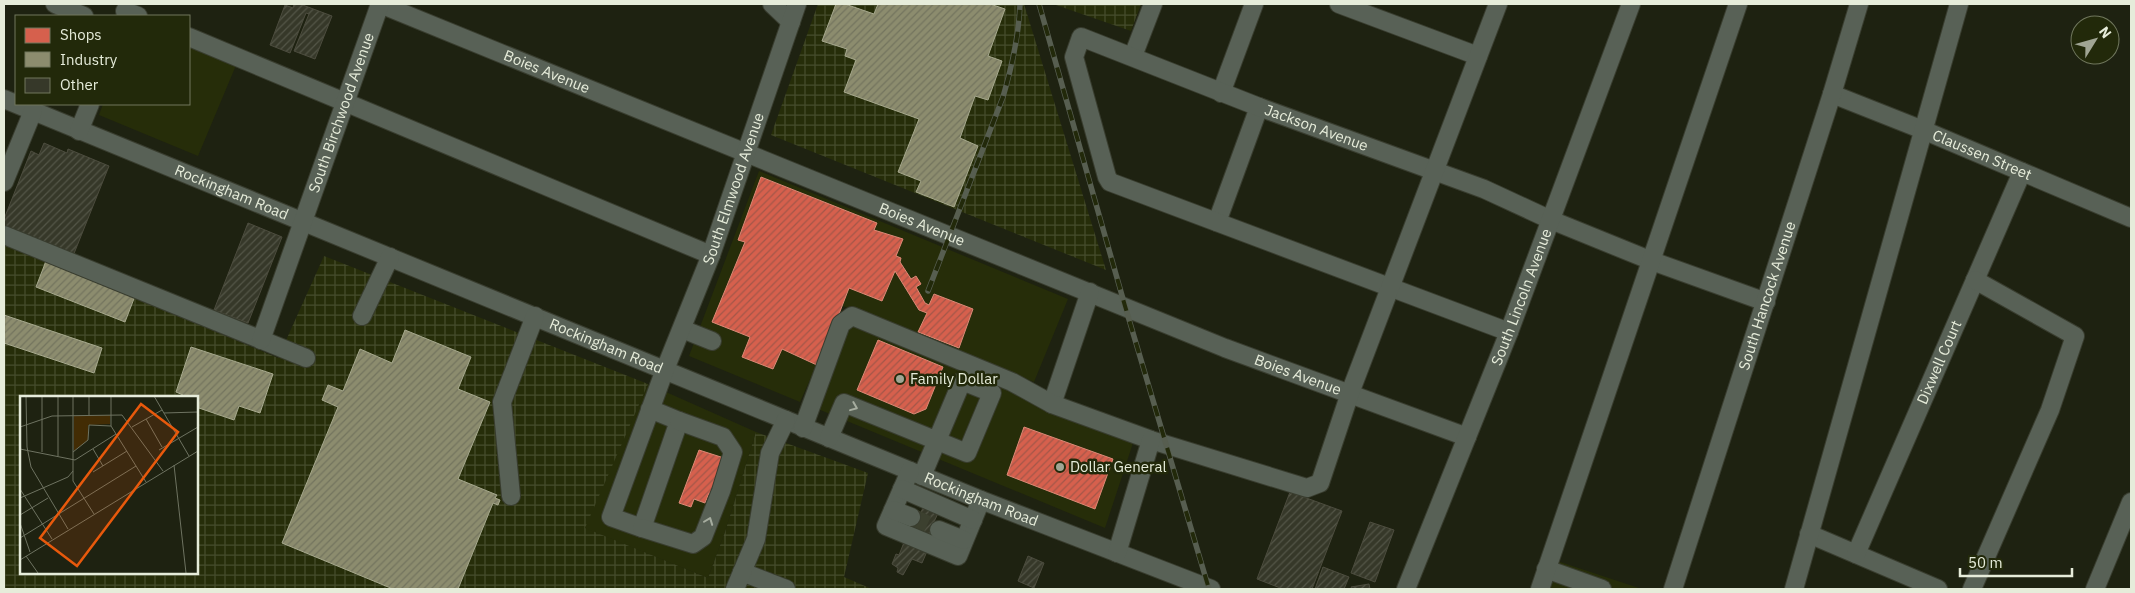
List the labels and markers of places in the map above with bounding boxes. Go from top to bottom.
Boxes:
place label: Family Dollar [910,369,998,388]
marker: Family Dollar [894,373,906,385]
place label: Dollar General [1070,457,1167,476]
marker: Dollar General [1054,461,1066,473]

